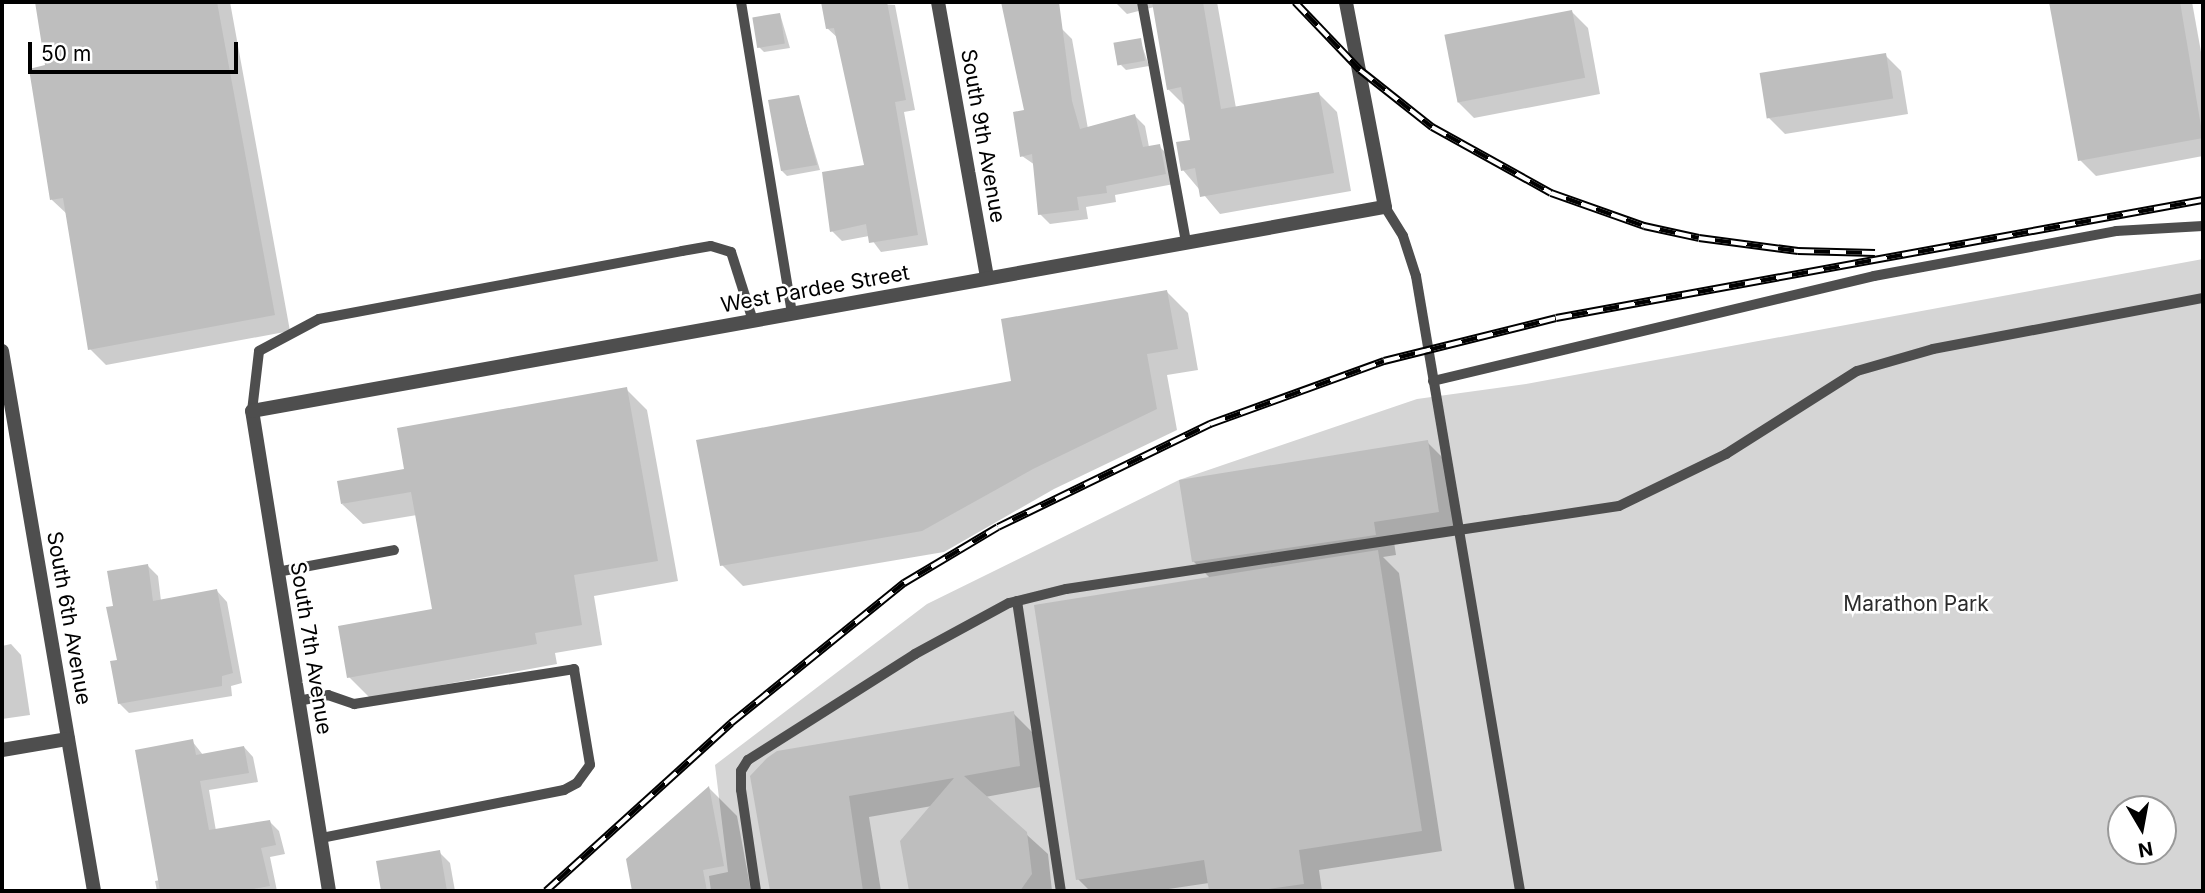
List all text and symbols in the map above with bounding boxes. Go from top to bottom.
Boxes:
scale bar [32,28,242,72]
text: 50 m [41,41,91,66]
street label: South 9th Avenue [955,47,1011,225]
street label: West Pardee Street [719,260,911,318]
street label: South 6th Avenue [41,529,97,707]
street label: South 7th Avenue [285,560,337,736]
park label: Marathon Park [1843,591,1989,617]
north arrow [2107,795,2177,865]
text: N [2136,837,2155,862]

